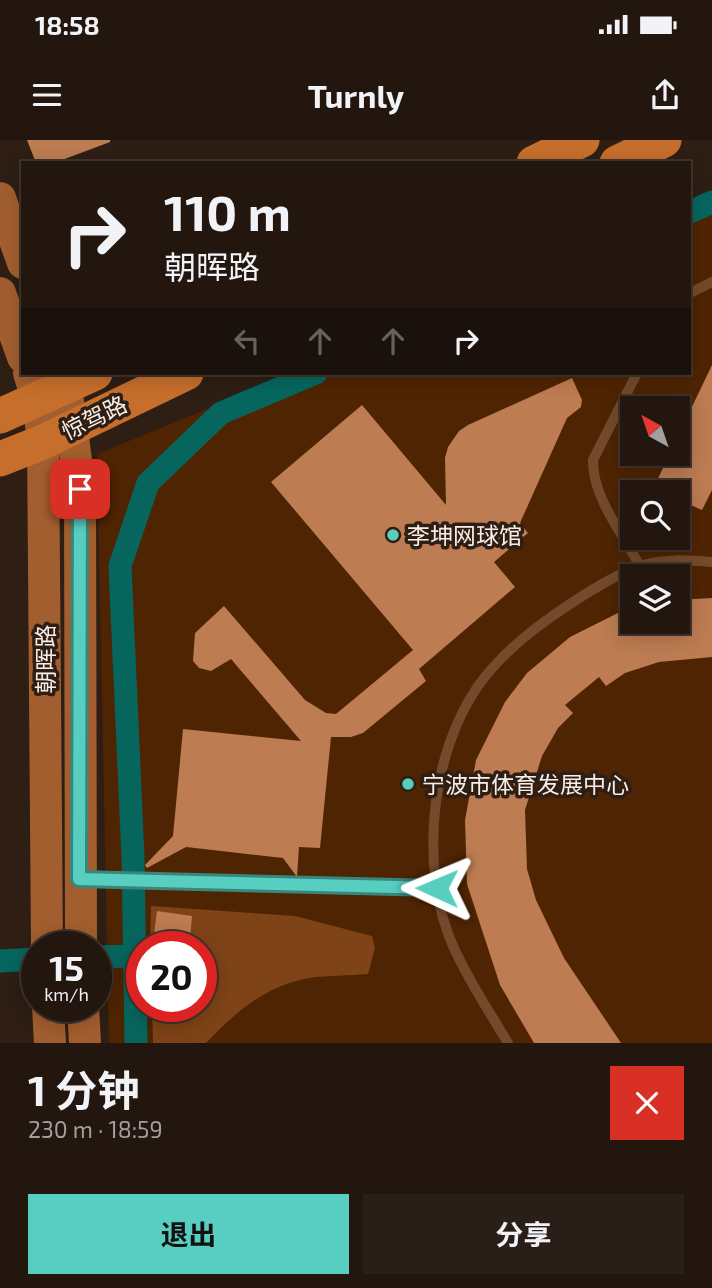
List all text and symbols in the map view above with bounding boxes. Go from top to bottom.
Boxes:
text: 18:58 [35,9,100,40]
icon: menu [28,76,66,114]
text: Turnly [308,76,404,114]
icon: share [646,76,684,114]
text: 110 m [164,182,291,241]
icon: right [49,189,140,280]
text: 朝晖路 [164,247,260,285]
icon: left [228,322,266,360]
icon: ahead [301,322,339,360]
icon: ahead [374,322,412,360]
icon: right [447,322,485,360]
street label: 惊驾路 [57,389,131,445]
north arrow [620,396,690,466]
map controls [620,396,690,634]
pin [50,459,110,519]
icon: arrive [61,470,99,508]
button: search [620,480,690,550]
place label: 李坤网球馆 [407,521,522,549]
marker: 李坤网球馆 [385,527,401,543]
button: layers [620,564,690,634]
street label: 朝晖路 [31,625,59,694]
place label: 宁波市体育发展中心 [422,770,629,798]
marker: 宁波市体育发展中心 [400,776,416,792]
position arrow [400,851,474,925]
speed limit sign: 20 [126,931,217,1022]
text: 15 [49,946,84,988]
text: km/h [44,983,89,1005]
text: 1 分钟 [28,1064,139,1114]
button: close [610,1066,684,1140]
text: 230 m · 18:59 [28,1115,163,1143]
button: 退出 [28,1194,349,1274]
button: 分享 [363,1194,684,1274]

